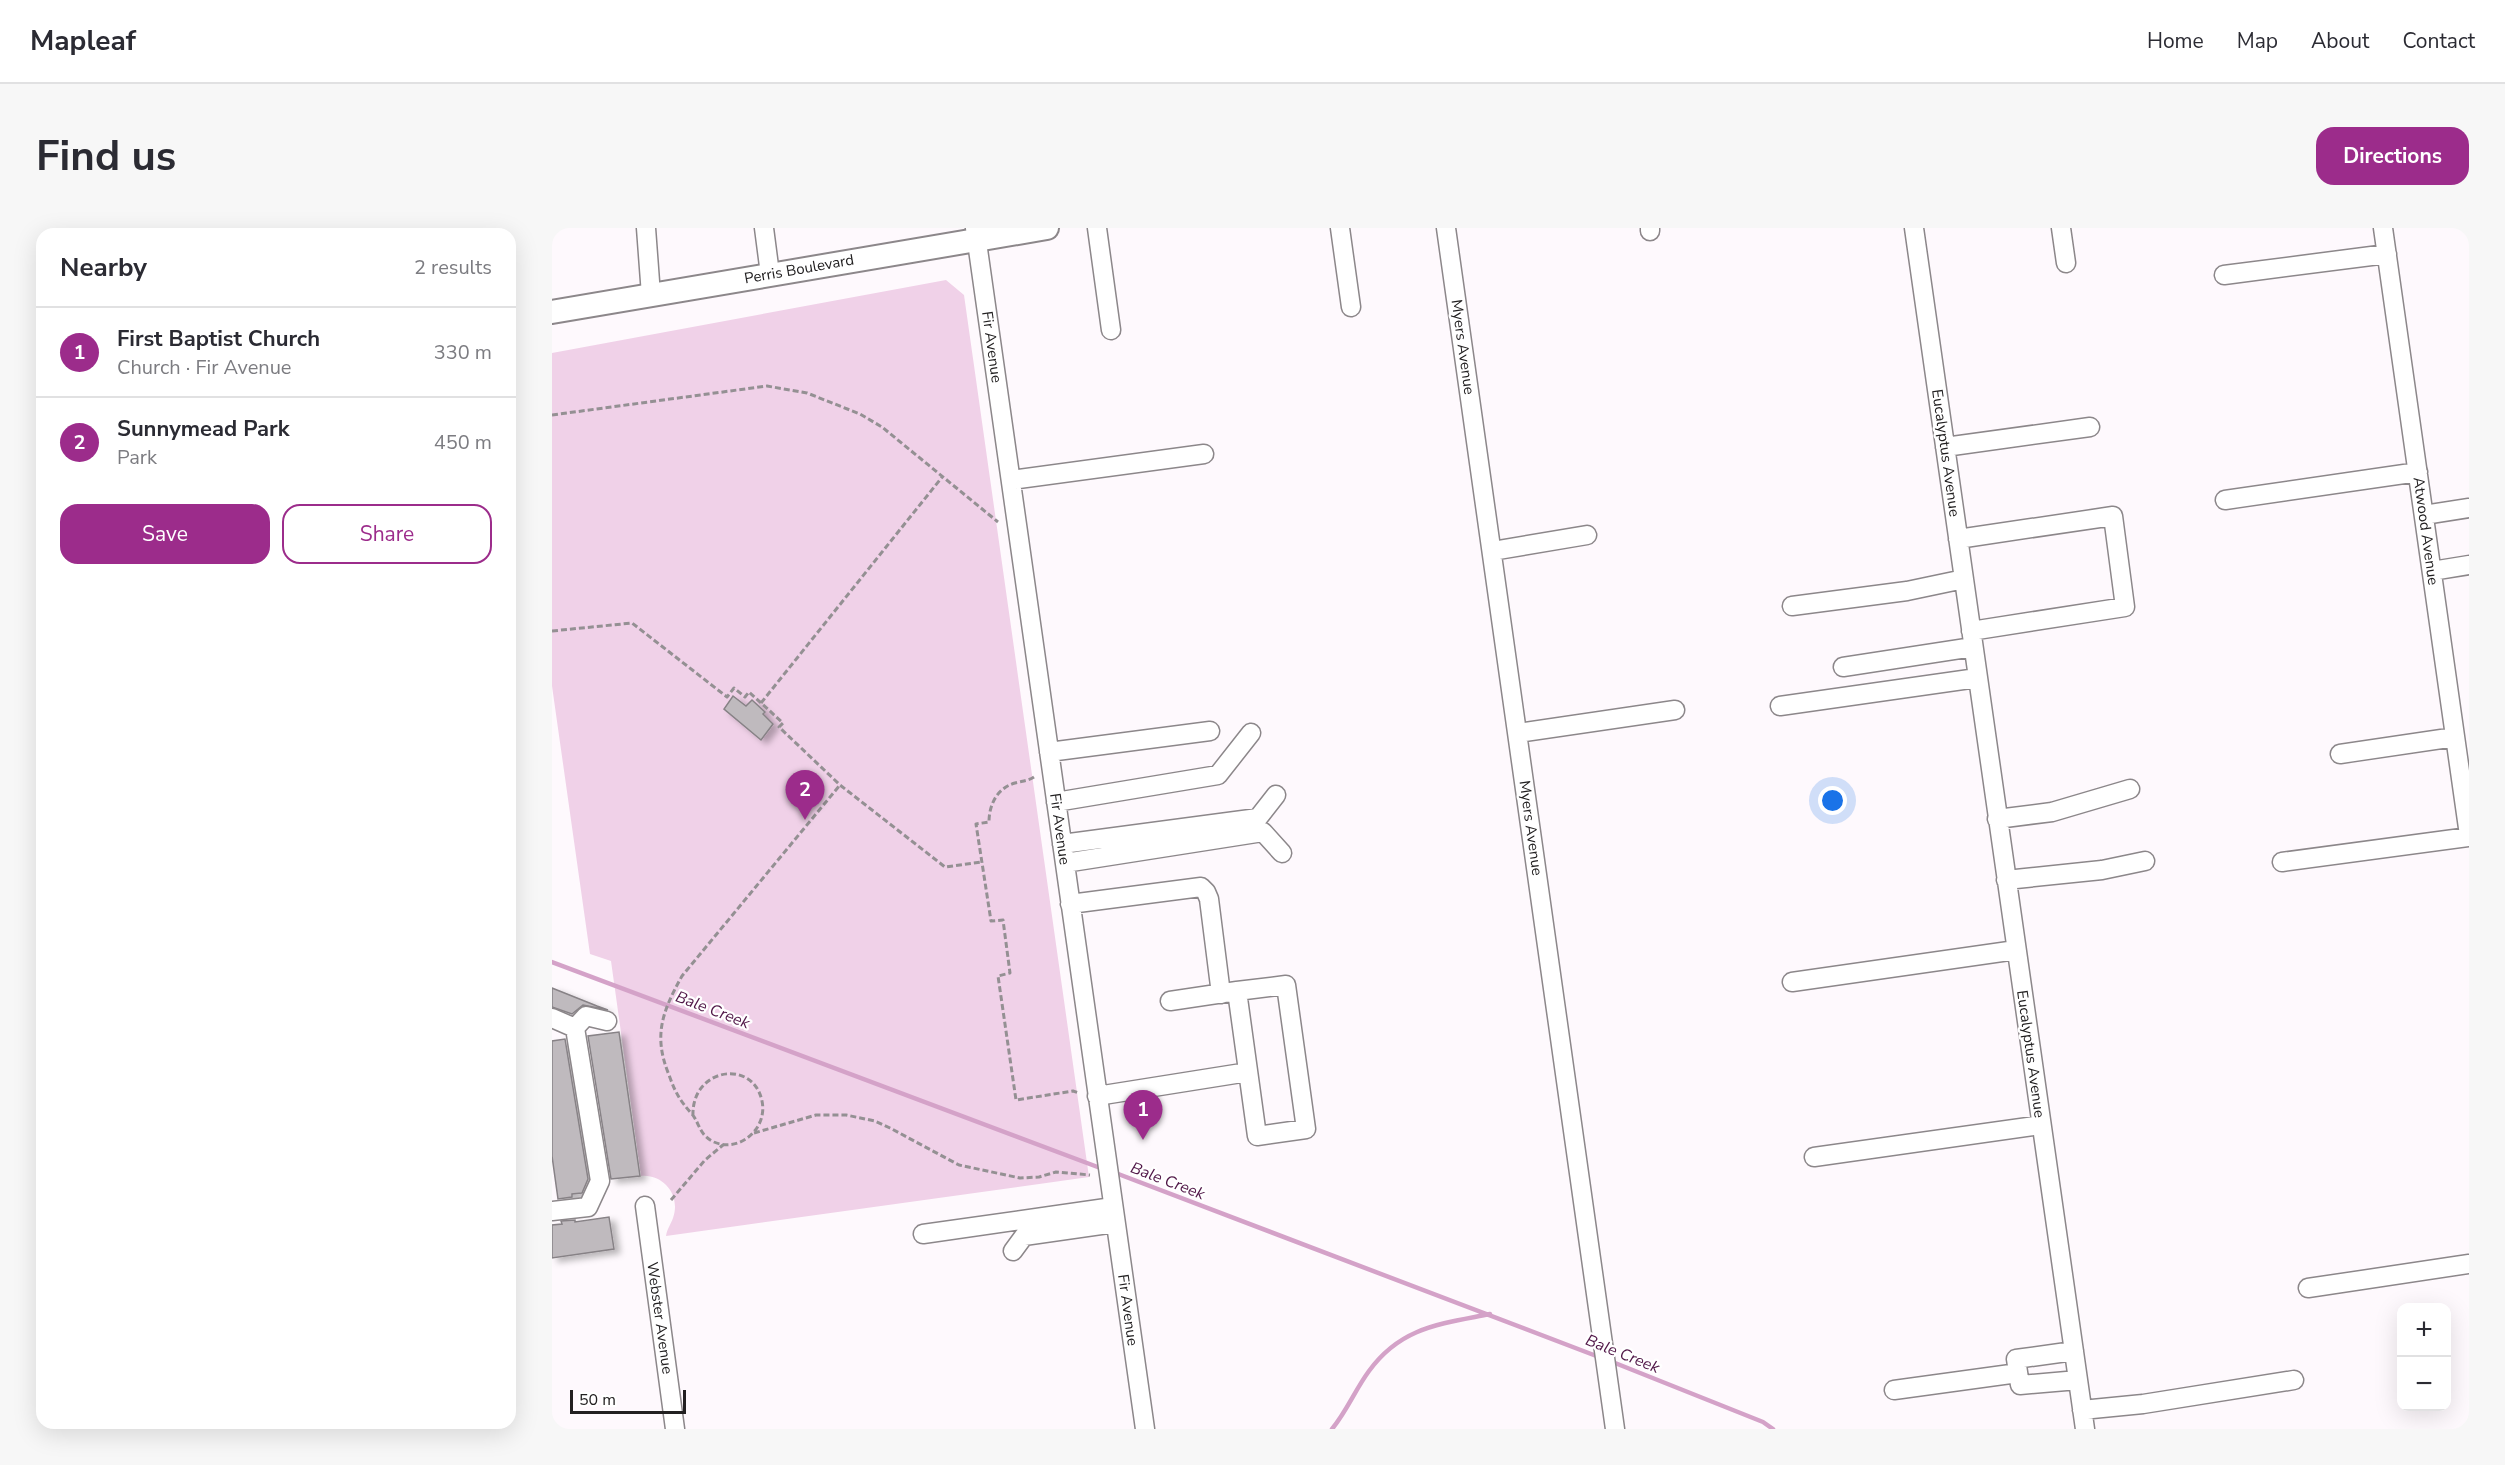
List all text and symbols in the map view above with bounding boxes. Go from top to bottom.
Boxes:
text: Mapleaf [30,22,136,60]
text: Home [2147,27,2204,55]
text: Map [2237,27,2278,55]
text: About [2311,27,2369,55]
text: Contact [2402,27,2475,55]
button: Directions [2316,127,2469,185]
text: Find us [36,128,176,185]
text: Nearby [60,250,147,285]
street label: Perris Boulevard [743,250,855,288]
text: 2 results [414,254,492,281]
street label: Myers Avenue [1446,298,1480,396]
street label: Fir Avenue [977,310,1007,384]
text: First Baptist Church [117,324,320,354]
text: 1 [74,339,86,366]
text: 330 m [434,339,492,366]
text: Church · Fir Avenue [117,354,292,381]
street label: Eucalyptus Avenue [1927,388,1965,518]
text: Sunnymead Park [117,414,290,444]
text: 2 [74,429,86,456]
text: 450 m [434,429,492,456]
text: Park [117,444,157,471]
street label: Atwood Avenue [2409,476,2443,586]
button: Save [60,504,270,564]
button: Share [282,504,492,564]
pin: 2 [786,770,824,820]
street label: Myers Avenue [1514,779,1548,877]
your location [1818,786,1847,815]
street label: Fir Avenue [1045,792,1075,866]
water label: Bale Creek [672,986,754,1035]
street label: Eucalyptus Avenue [2012,989,2050,1119]
pin: 1 [1124,1090,1162,1140]
water label: Bale Creek [1127,1157,1209,1206]
street label: Webster Avenue [642,1261,678,1375]
street label: Fir Avenue [1113,1273,1143,1347]
map controls [2397,1303,2451,1411]
button: + [2397,1303,2451,1357]
water label: Bale Creek [1582,1329,1664,1379]
button: − [2397,1357,2451,1411]
scale bar [570,1387,686,1414]
text: 50 m [579,1389,616,1411]

